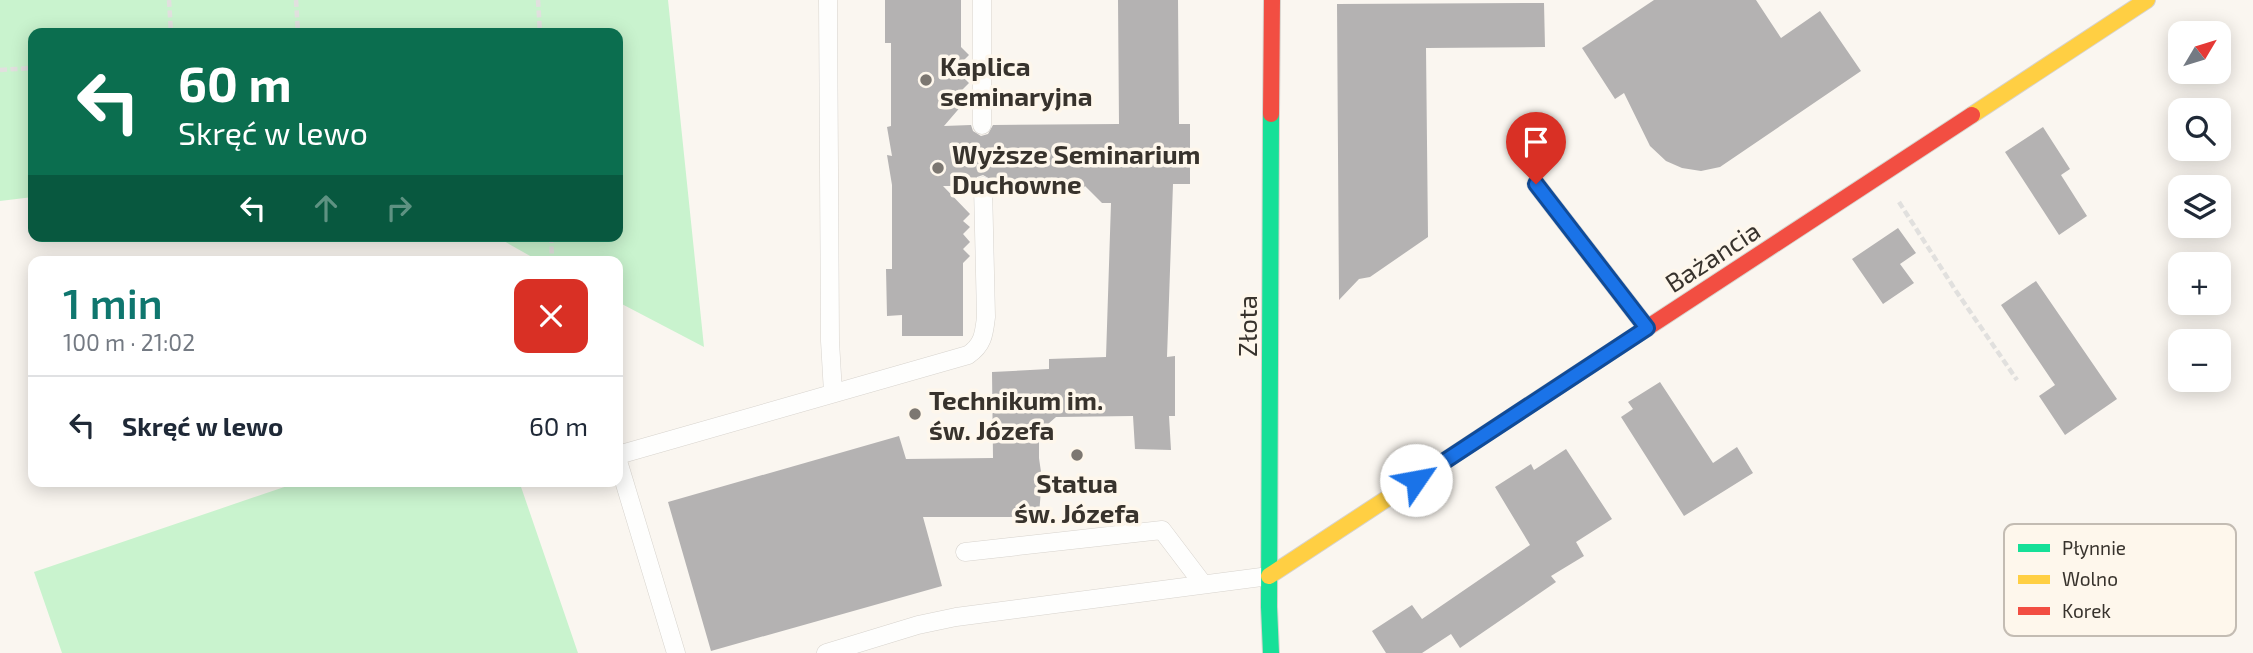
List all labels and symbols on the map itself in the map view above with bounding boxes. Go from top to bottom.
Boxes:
north arrow [2168,21,2231,84]
place label: Kaplica seminaryjna [940,50,1092,112]
marker: Kaplica seminaryjna [918,72,934,88]
pin [1506,112,1566,184]
place label: Wyższe Seminarium Duchowne [952,138,1201,199]
marker: Wyższe Seminarium Duchowne [930,160,946,176]
street label: Bażancia [1659,214,1765,298]
street label: Złota [1231,295,1262,357]
place label: Technikum im. św. Józefa [929,384,1103,445]
marker: Technikum im. św. Józefa [907,406,923,422]
position arrow [1379,443,1453,517]
marker: Statua św. Józefa [1069,447,1085,463]
place label: Statua św. Józefa [1014,467,1140,528]
legend [2004,524,2236,636]
text: Płynnie [2062,536,2126,559]
text: Wolno [2062,567,2118,590]
text: Korek [2062,599,2111,622]

